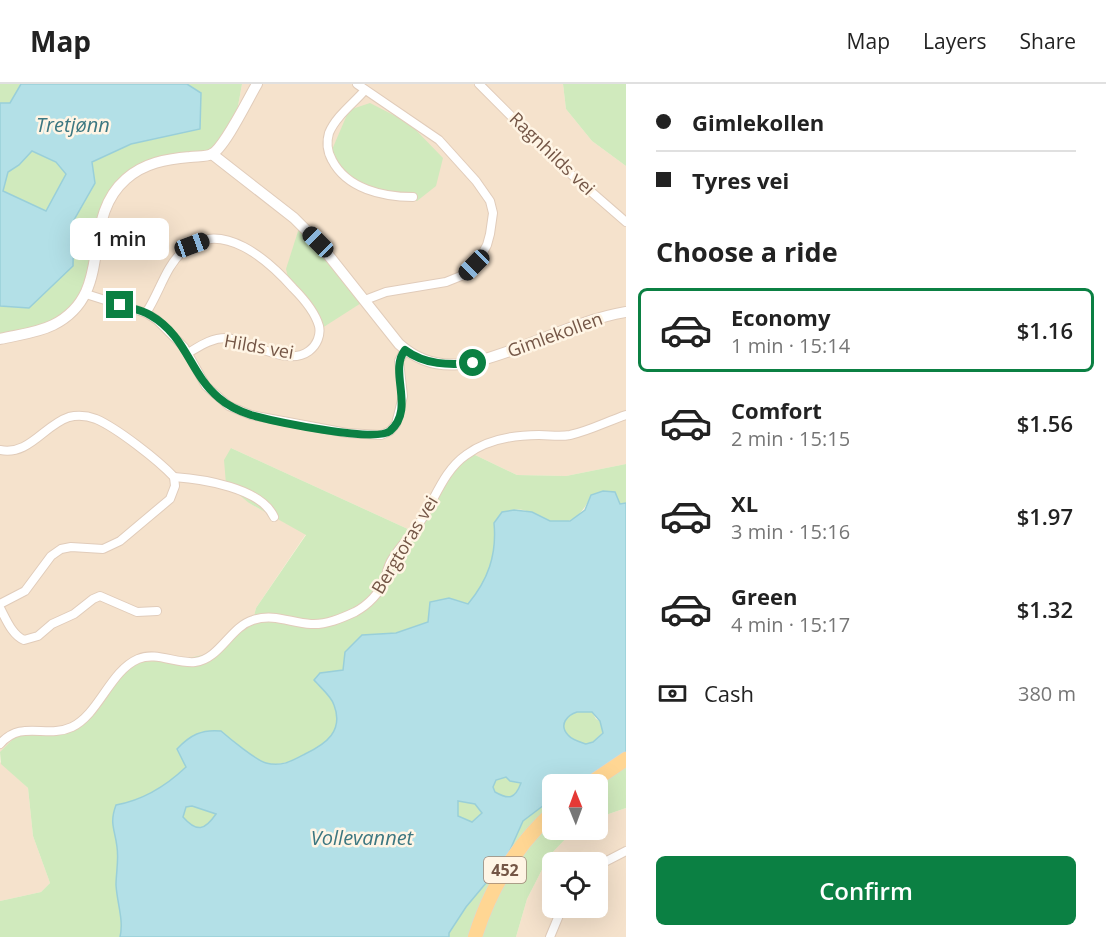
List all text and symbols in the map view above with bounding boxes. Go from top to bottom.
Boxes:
text: Map [30,22,91,60]
text: Map [847,27,890,55]
text: Layers [923,27,987,55]
text: Share [1020,27,1076,55]
street label: Ragnhilds vei [505,106,601,200]
text: Gimlekollen [692,107,824,137]
water label: Tretjønn [36,111,110,138]
text: Tyres vei [692,165,789,195]
callout: 1 min [70,218,170,260]
car [299,223,337,261]
text: 1 min [93,225,147,252]
car [172,230,212,260]
text: Choose a ride [656,233,838,270]
car [455,246,493,284]
route end [106,291,133,318]
text: Economy [731,302,830,332]
icon: car [659,303,713,357]
street label: Gimlekollen [504,306,605,362]
text: $1.16 [1017,315,1073,345]
street label: Hilds vei [222,328,296,364]
text: 1 min · 15:14 [731,332,850,359]
route start [459,349,486,376]
text: Comfort [731,395,822,425]
icon: car [659,396,713,450]
text: $1.56 [1017,408,1073,438]
text: 2 min · 15:15 [731,425,850,452]
text: XL [731,488,758,518]
icon: car [659,489,713,543]
street label: Bergtoras vei [365,491,443,598]
text: $1.97 [1017,501,1073,531]
text: 3 min · 15:16 [731,518,850,545]
text: Green [731,581,797,611]
icon: car [659,582,713,636]
text: $1.32 [1017,594,1073,624]
text: 4 min · 15:17 [731,611,850,638]
icon: cash [656,677,689,710]
text: Cash [704,678,754,708]
text: 380 m [1018,680,1076,707]
north arrow [542,774,608,840]
map controls [542,774,608,918]
water label: Vollevannet [311,824,415,851]
button: locate [542,852,608,918]
button: Confirm [656,856,1076,925]
road number: 452 [484,857,526,883]

